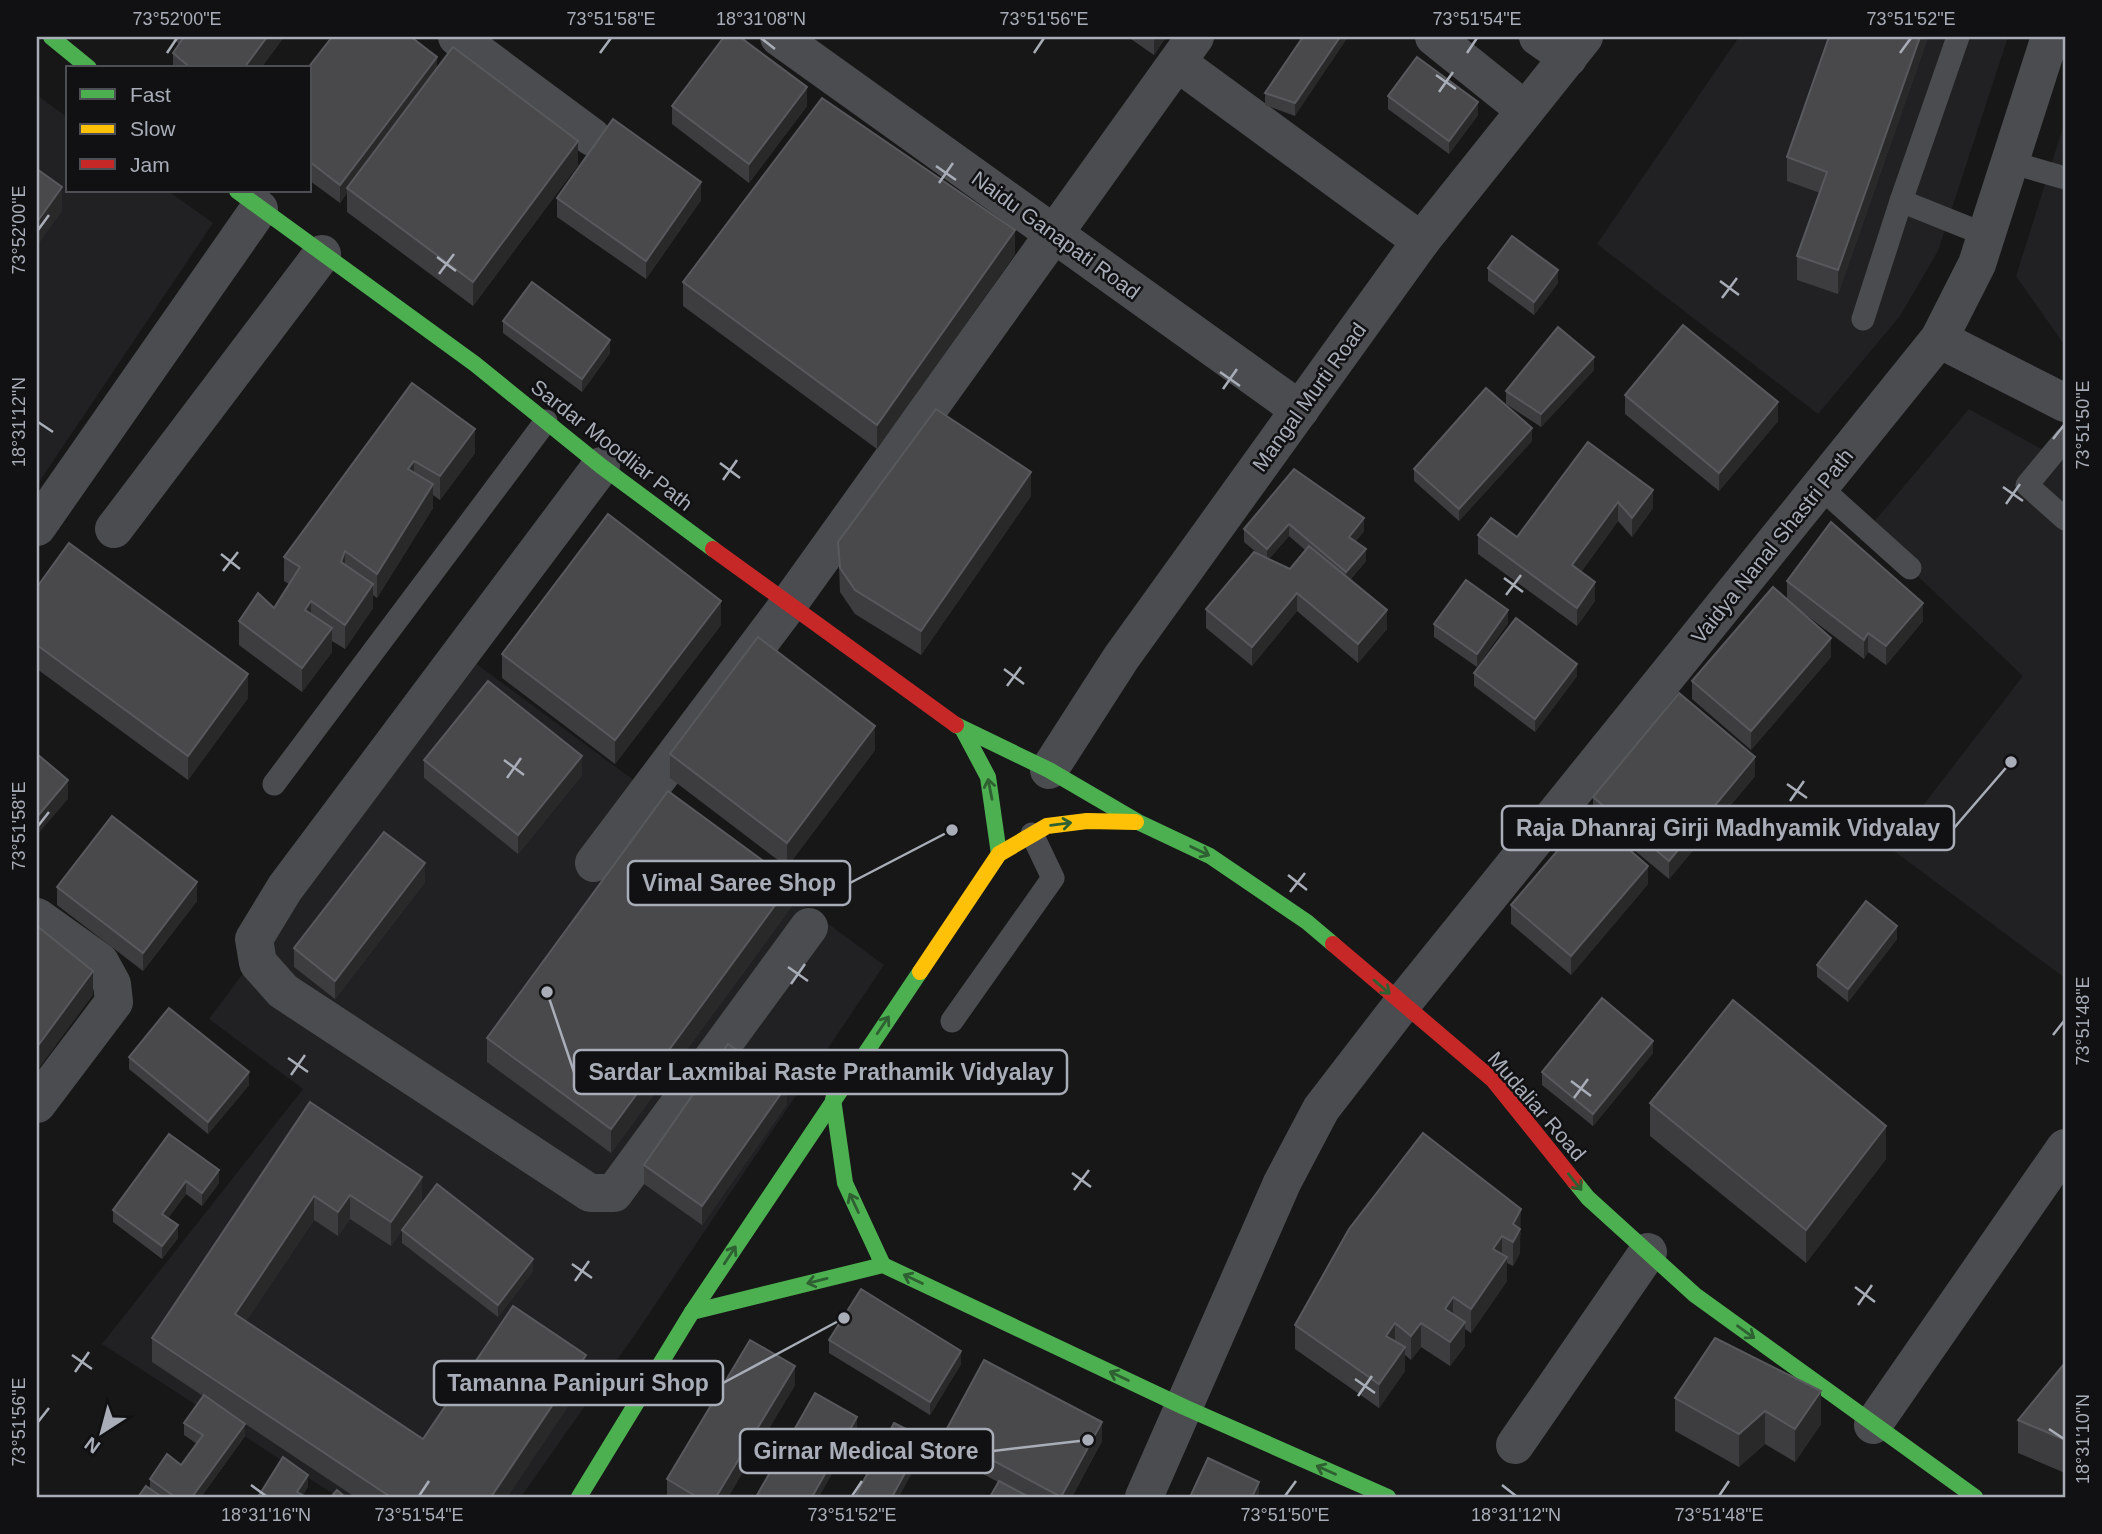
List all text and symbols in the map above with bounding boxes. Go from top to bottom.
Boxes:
text: 73°52'00"E [132,9,222,29]
text: 73°51'58"E [566,9,656,29]
text: 18°31'08"N [716,9,806,29]
text: 73°51'56"E [999,9,1089,29]
text: 73°51'54"E [1432,9,1522,29]
text: 73°51'52"E [1866,9,1956,29]
legend [66,66,312,192]
text: Fast [130,83,171,106]
text: Slow [130,117,176,140]
text: Jam [130,153,170,176]
street label: Naidu Ganapati Road [968,166,1144,304]
text: 73°52'00"E [9,185,29,275]
street label: Mangal Murti Road [1248,318,1370,476]
street label: Sardar Moodliar Path [527,375,697,515]
text: 18°31'12"N [9,377,29,467]
text: 73°51'50"E [2073,380,2093,470]
street label: Vaidya Nanal Shastri Path [1686,444,1858,648]
one-way arrow [983,778,997,801]
text: 73°51'58"E [9,781,29,871]
callout: Raja Dhanraj Girji Madhyamik Vidyalay [1502,806,1954,850]
text: Raja Dhanraj Girji Madhyamik Vidyalay [1516,815,1940,841]
one-way arrow [1049,817,1072,830]
one-way arrow [1189,845,1210,859]
callout: Vimal Saree Shop [628,861,850,905]
text: Vimal Saree Shop [642,870,836,896]
text: 73°51'48"E [2073,976,2093,1066]
one-way arrow [1373,979,1391,995]
one-way arrow [876,1016,890,1035]
street label: Mudaliar Road [1484,1047,1590,1165]
callout: Sardar Laxmibai Raste Prathamik Vidyalay [574,1050,1067,1094]
text: Sardar Laxmibai Raste Prathamik Vidyalay [589,1059,1054,1085]
one-way arrow [1568,1173,1583,1191]
one-way arrow [847,1193,861,1214]
one-way arrow [723,1246,737,1266]
one-way arrow [903,1272,924,1285]
one-way arrow [806,1275,829,1288]
one-way arrow [1736,1325,1755,1339]
callout: Tamanna Panipuri Shop [434,1361,723,1405]
one-way arrow [1109,1369,1130,1382]
text: Tamanna Panipuri Shop [447,1370,709,1396]
text: 73°51'56"E [9,1377,29,1467]
text: 18°31'10"N [2073,1394,2093,1484]
north arrow [66,1398,136,1468]
callout: Girnar Medical Store [740,1429,993,1473]
text: N [81,1433,104,1458]
text: Girnar Medical Store [754,1438,978,1464]
one-way arrow [1316,1463,1337,1476]
text: 18°31'16"N [221,1505,311,1525]
text: 73°51'54"E [374,1505,464,1525]
text: 73°51'52"E [807,1505,897,1525]
text: 73°51'50"E [1240,1505,1330,1525]
text: 18°31'12"N [1471,1505,1561,1525]
text: 73°51'48"E [1674,1505,1764,1525]

